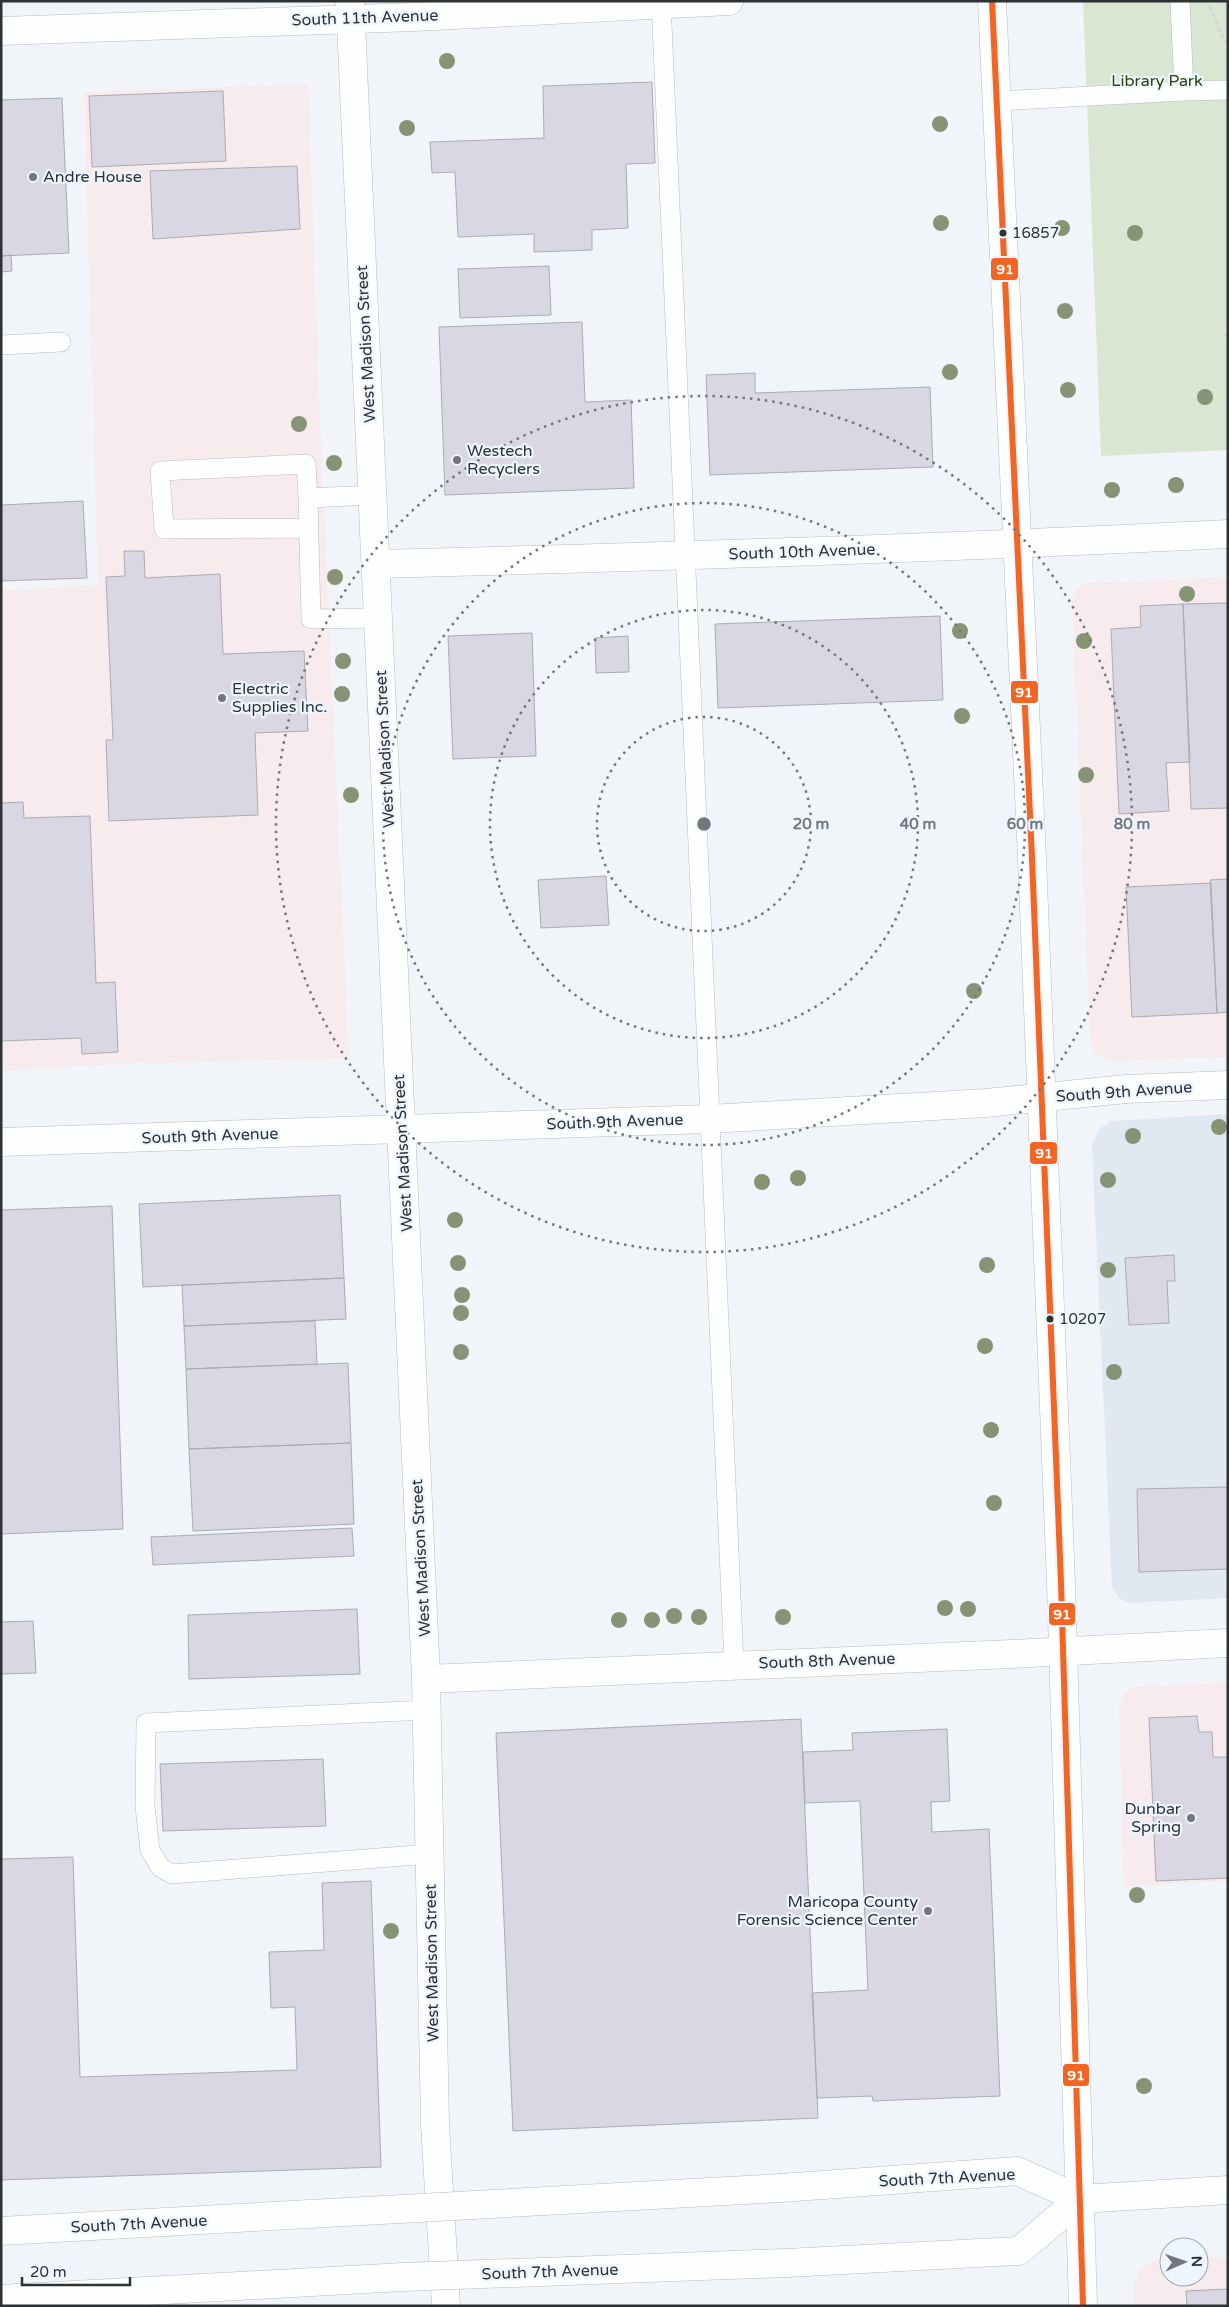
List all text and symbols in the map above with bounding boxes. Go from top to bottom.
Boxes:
street label: South 11th Avenue [291,5,439,31]
park label: Library Park [1111,71,1203,91]
place label: Andre House [43,167,142,187]
marker: Andre House [27,171,39,183]
place label: 16857 [1012,224,1059,242]
marker: 16857 [998,228,1008,238]
line badge: 91 [990,257,1019,281]
text: 91 [996,261,1014,278]
street label: West Madison Street [352,265,380,423]
place label: Westech Recyclers [467,441,540,479]
marker: Westech Recyclers [451,454,463,466]
street label: South 10th Avenue [728,539,876,565]
street label: West Madison Street [371,670,399,828]
place label: Electric Supplies Inc. [232,679,327,717]
line badge: 91 [1010,680,1039,704]
text: 91 [1015,684,1033,701]
marker: Electric Supplies Inc. [216,692,228,704]
centre of rings [695,815,713,833]
text: 20 m [793,815,829,833]
text: 40 m [900,815,936,833]
text: 60 m [1007,815,1043,833]
text: 80 m [1114,815,1150,833]
street label: West Madison Street [389,1074,417,1232]
street label: South 9th Avenue [1055,1077,1193,1107]
street label: South 9th Avenue [546,1110,684,1134]
street label: South 9th Avenue [141,1124,279,1148]
line badge: 91 [1029,1141,1058,1165]
text: 91 [1035,1145,1053,1162]
place label: 10207 [1059,1310,1106,1328]
marker: 10207 [1045,1314,1055,1324]
street label: West Madison Street [407,1479,435,1637]
line badge: 91 [1048,1602,1076,1626]
text: 91 [1053,1606,1071,1623]
street label: South 8th Avenue [758,1649,896,1673]
place label: Dunbar Spring [1124,1799,1182,1837]
marker: Dunbar Spring [1185,1812,1197,1824]
street label: West Madison Street [421,1884,443,2042]
place label: Maricopa County Forensic Science Center [737,1892,919,1930]
marker: Maricopa County Forensic Science Center [922,1905,934,1917]
line badge: 91 [1062,2063,1090,2087]
text: 91 [1067,2067,1085,2084]
street label: South 7th Avenue [878,2164,1016,2192]
street label: South 7th Avenue [70,2210,208,2238]
north arrow [1159,2237,1209,2287]
scale bar [22,2254,130,2286]
text: N [1188,2256,1205,2267]
street label: South 7th Avenue [481,2260,619,2284]
text: 20 m [30,2263,67,2281]

